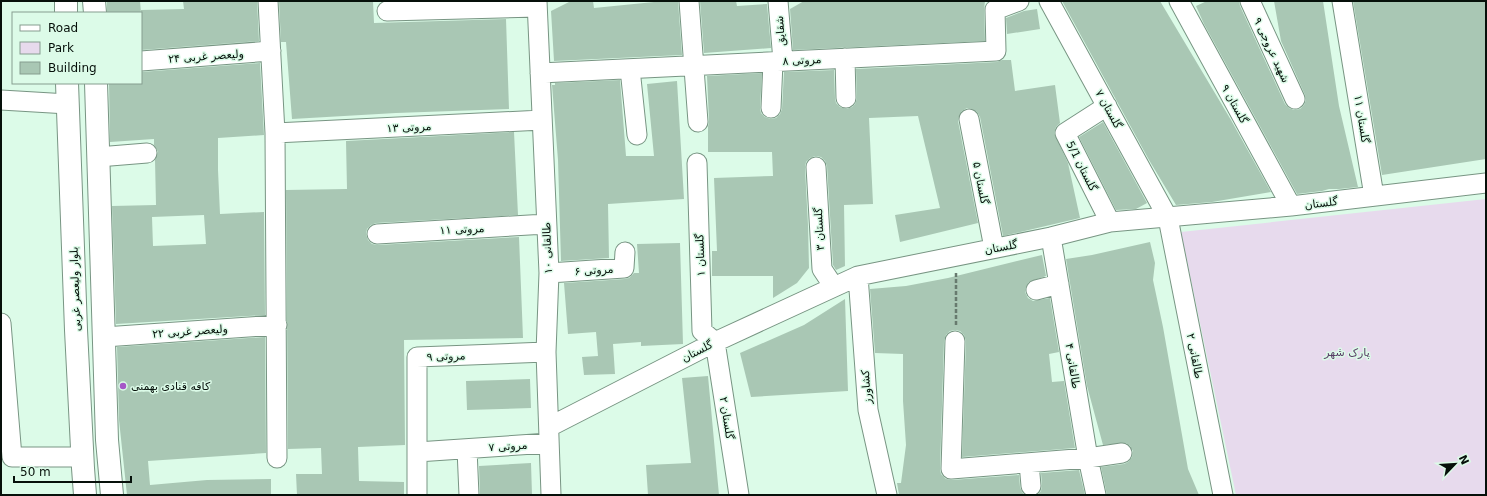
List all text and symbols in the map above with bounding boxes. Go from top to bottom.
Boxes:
legend [12,12,142,84]
street label: شقایق [773,15,789,47]
street label: شهید عروجی ۹ [1251,16,1292,85]
text: Road [48,21,78,35]
text: Park [48,41,74,55]
street label: ولیعصر غربی ۲۴ [168,47,244,66]
street label: مروتی ۸ [782,53,822,68]
text: Building [48,61,97,75]
street label: گلستان ۹ [1218,82,1251,127]
street label: گلستان ۷ [1092,87,1125,132]
street label: گلستان ۱۱ [1351,94,1372,145]
street label: مروتی ۱۳ [386,120,432,135]
street label: گلستان 5/1 [1063,139,1100,194]
street label: گلستان ۵ [970,161,991,206]
street label: گلستان [1304,195,1339,212]
street label: گلستان ۳ [812,206,827,251]
street label: مروتی ۱۱ [439,222,485,237]
street label: طالقانی ۱۰ [540,222,555,274]
street label: گلستان ۱ [693,233,708,277]
street label: گلستان [983,238,1019,257]
street label: بلوار ولیعصر غربی [68,246,83,332]
street label: مروتی ۶ [574,263,614,278]
street label: ولیعصر غربی ۲۲ [152,322,228,341]
street label: طالقانی ۲ [1184,332,1205,380]
street label: گلستان [679,338,716,365]
street label: طالقانی ۴ [1062,342,1083,390]
park label: پارک شهر [1323,346,1370,359]
street label: مروتی ۹ [426,349,466,364]
street label: کشاورز [859,369,874,406]
place label: کافه قنادی بهمنی [131,380,211,393]
marker: کافه قنادی بهمنی [118,381,128,391]
street label: گلستان ۲ [717,396,736,441]
street label: مروتی ۷ [488,439,528,454]
north arrow [1435,444,1475,484]
text: N [1456,453,1471,467]
scale bar [14,458,131,484]
text: 50 m [20,465,51,479]

